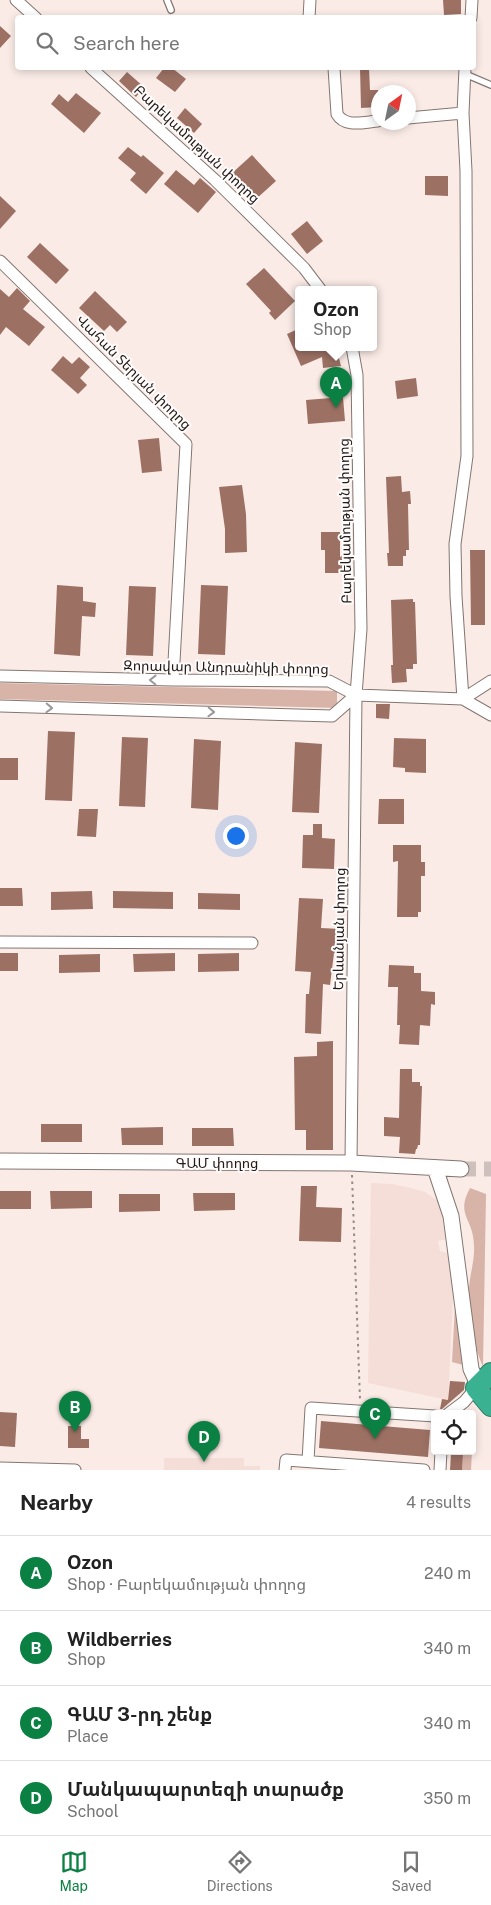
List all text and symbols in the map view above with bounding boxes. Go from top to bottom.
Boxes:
search box [15,15,476,70]
icon: search [33,29,61,57]
text: Search here [73,32,180,54]
street label: Բարեկամության փողոց [131,82,263,206]
north arrow [371,85,416,130]
popup [295,286,377,351]
text: Ozon [313,298,359,320]
street label: Վահան Տերյան փողոց [73,311,195,433]
text: Shop [313,320,352,339]
pin: A [320,367,352,408]
street label: Բարեկամության փողոց [336,438,354,604]
street label: Զորավար Անդրանիկի փողոց [123,657,329,677]
one-way arrow [149,675,157,685]
one-way arrow [45,702,53,713]
one-way arrow [208,707,215,717]
your location [223,823,249,849]
street label: Երևանյան փողոց [330,867,348,991]
street label: ԳԱՄ փողոց [176,1155,258,1171]
pin: B [59,1391,91,1432]
pin: C [359,1398,391,1439]
map controls [431,1410,476,1455]
button: locate [431,1410,476,1455]
pin: D [188,1421,220,1462]
text: Nearby [20,1490,93,1515]
text: 4 results [406,1493,471,1512]
text: Ozon [67,1551,113,1573]
text: A [30,1564,42,1583]
text: 240 m [424,1564,471,1583]
text: Shop · Բարեկամության փողոց [67,1575,306,1594]
text: Wildberries [67,1628,172,1650]
text: B [31,1639,41,1658]
text: 340 m [423,1639,471,1658]
text: Shop [67,1650,106,1669]
text: ԳԱՄ 3-րդ շենք [67,1703,212,1725]
text: C [30,1714,42,1733]
text: 340 m [423,1714,471,1733]
text: Place [67,1727,109,1746]
text: Մանկապարտեզի տարածք [67,1778,344,1800]
text: D [30,1789,42,1808]
text: 350 m [423,1789,471,1808]
text: School [67,1802,118,1821]
tab: Map [59,1848,88,1894]
tab: Directions [207,1848,273,1894]
tab: Saved [391,1848,432,1894]

